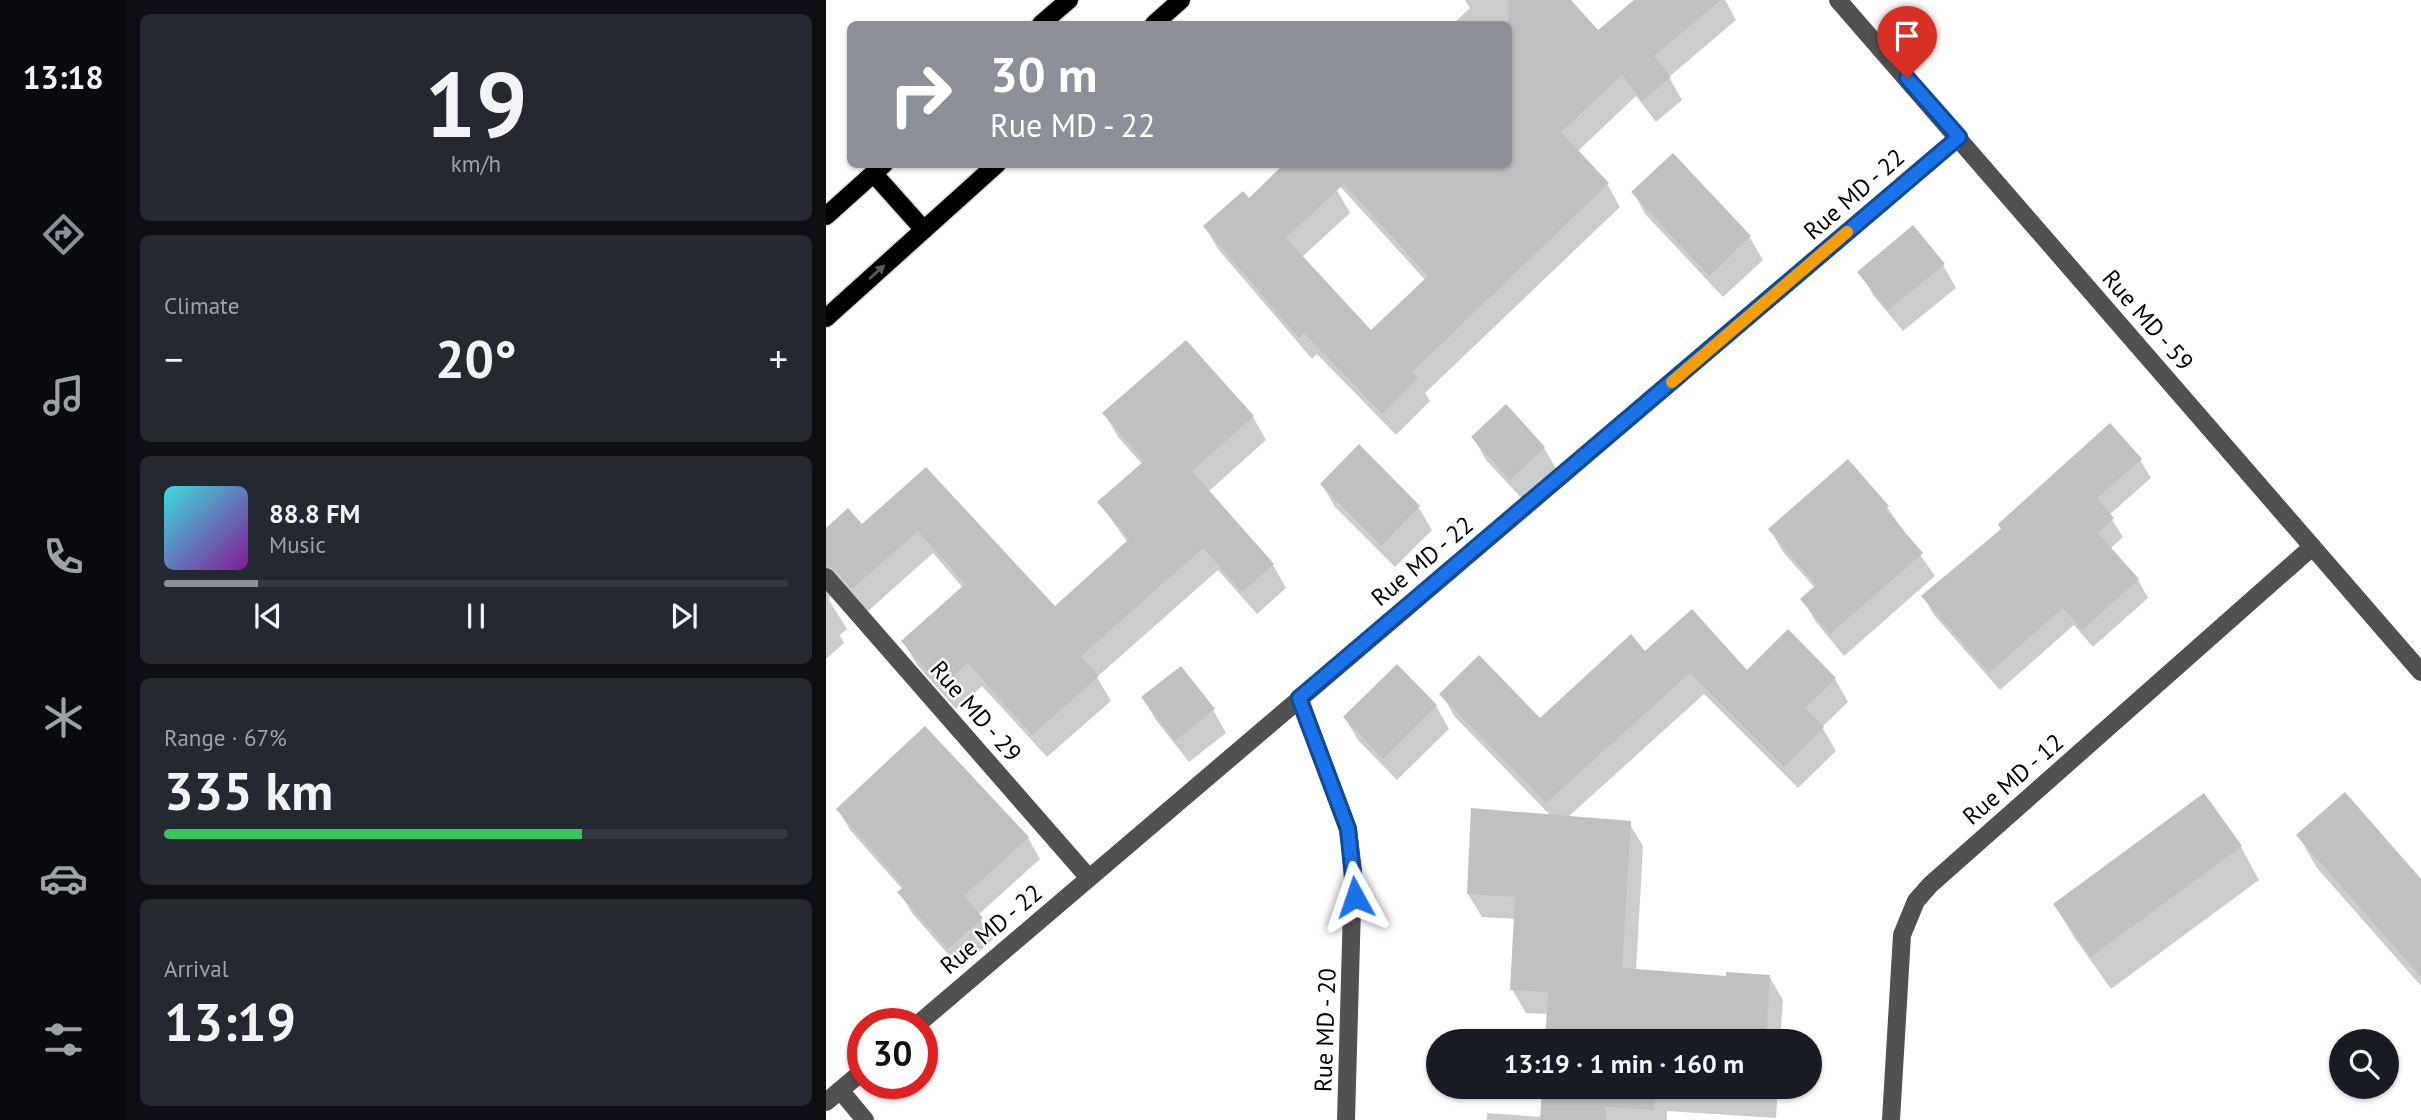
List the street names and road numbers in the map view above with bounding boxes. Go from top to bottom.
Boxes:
street label: Rue MD - 22 [1797,142,1911,246]
street label: Rue MD - 59 [2096,263,2200,377]
street label: Rue MD - 22 [1365,509,1479,613]
street label: Rue MD - 29 [924,654,1028,768]
street label: Rue MD - 12 [1956,727,2070,831]
street label: Rue MD - 22 [934,877,1048,981]
street label: Rue MD - 20 [1307,967,1343,1093]

